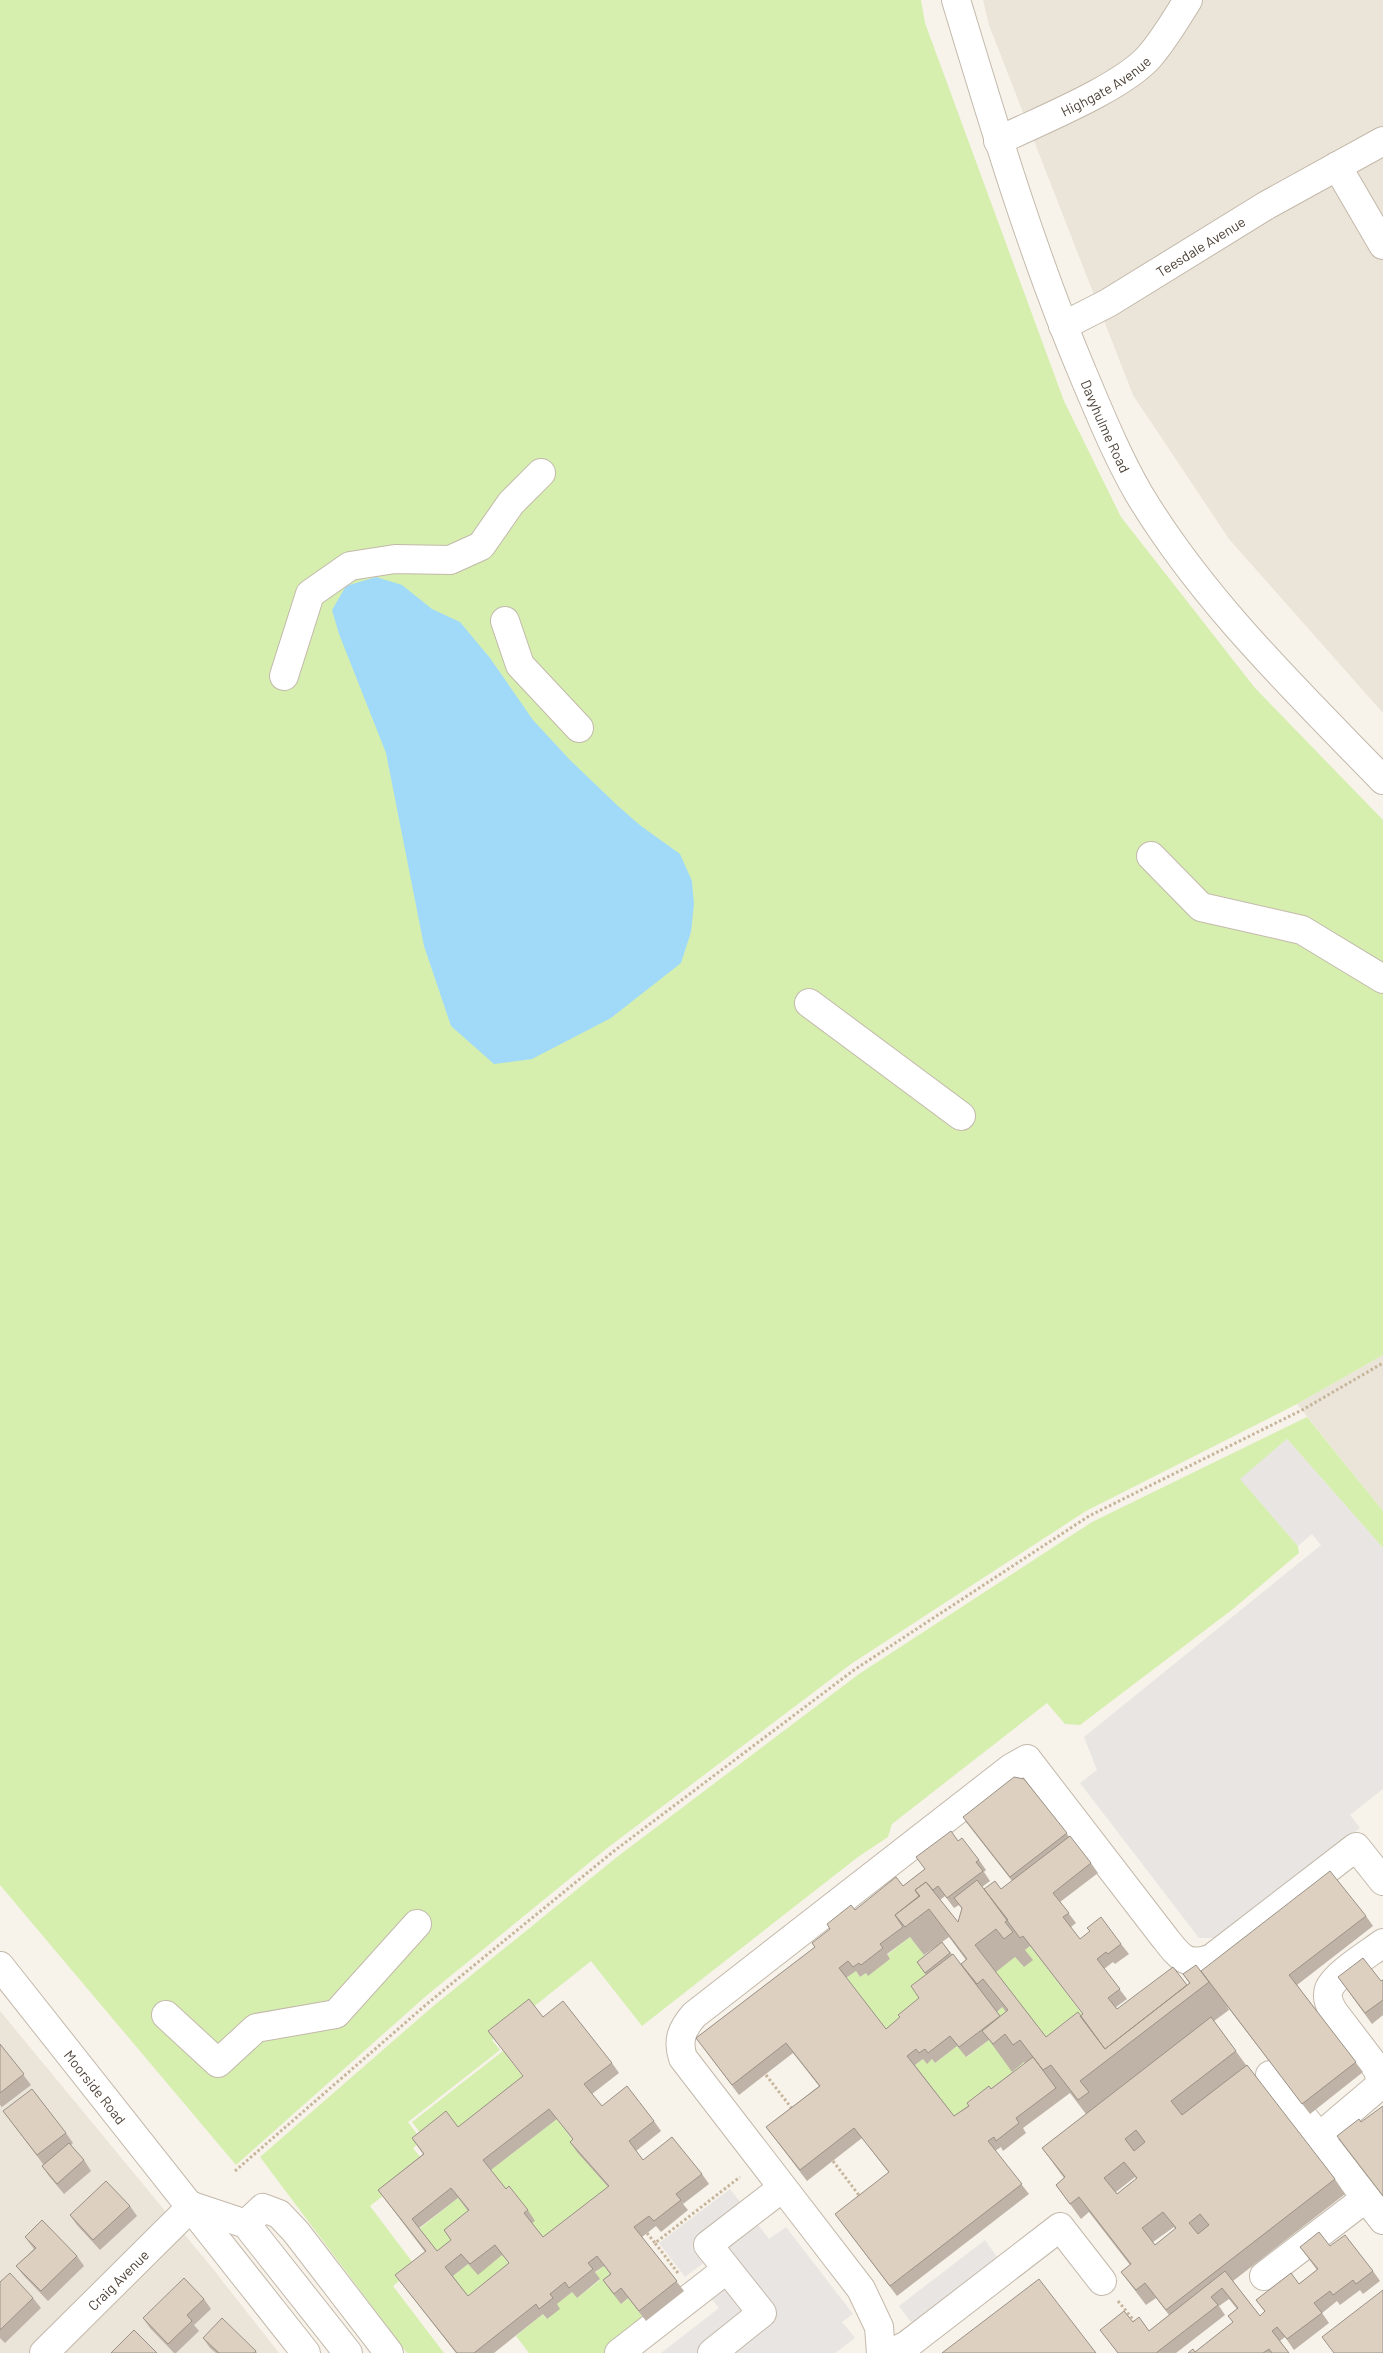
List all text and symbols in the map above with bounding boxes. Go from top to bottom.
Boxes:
street label: Highgate Avenue [1058,52,1154,119]
street label: Teesdale Avenue [1153,212,1248,280]
street label: Davyhulme Road [1078,377,1134,475]
street label: Moorside Road [61,2046,130,2127]
street label: Craig Avenue [84,2246,152,2314]

